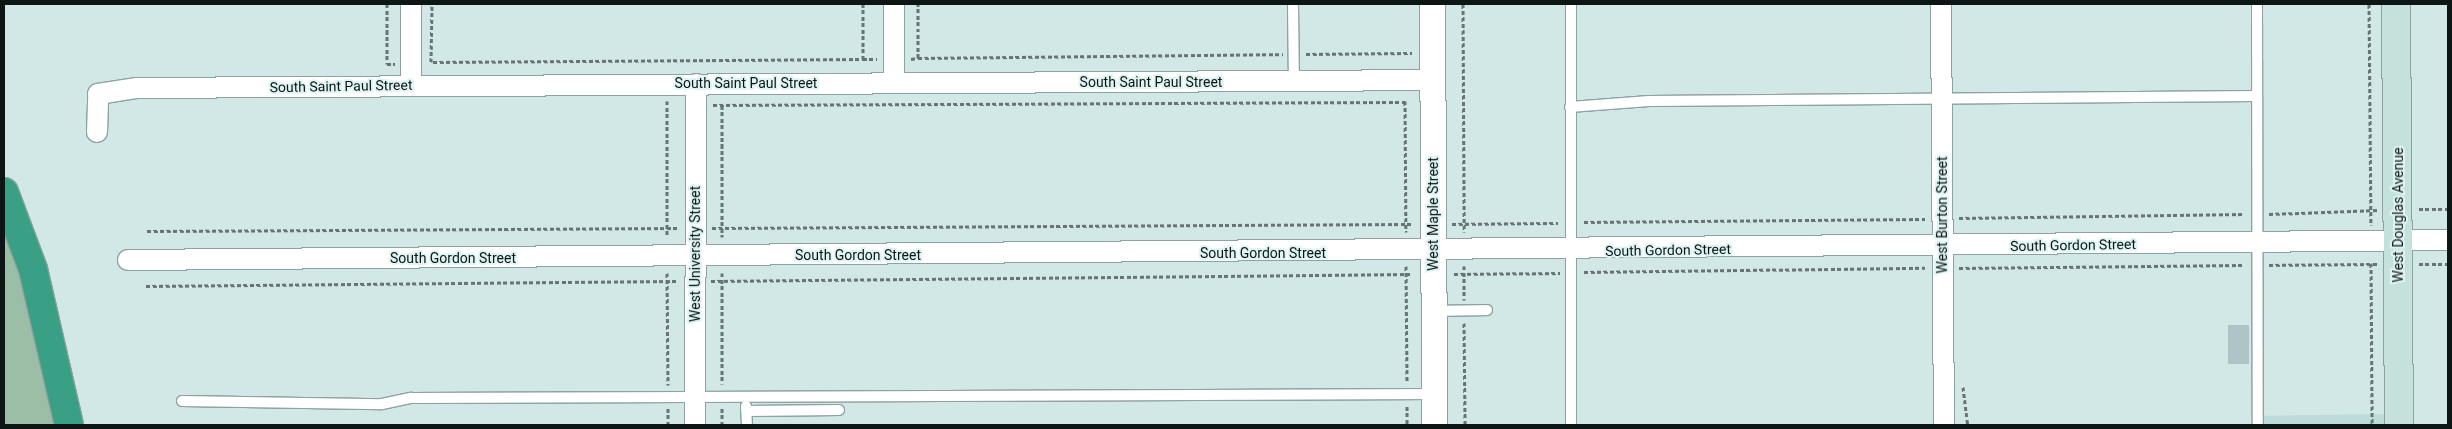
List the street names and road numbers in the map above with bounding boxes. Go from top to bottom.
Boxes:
street label: South Saint Paul Street [1080,74,1222,90]
street label: South Saint Paul Street [675,75,817,91]
street label: South Saint Paul Street [269,76,413,96]
street label: West Douglas Avenue [2390,147,2406,283]
street label: West Burton Street [1934,156,1950,274]
street label: West Maple Street [1425,157,1441,271]
street label: West University Street [687,186,703,322]
street label: South Gordon Street [2010,236,2136,254]
street label: South Gordon Street [1605,241,1731,259]
street label: South Gordon Street [1200,245,1326,261]
street label: South Gordon Street [795,247,921,263]
street label: South Gordon Street [390,250,516,266]

